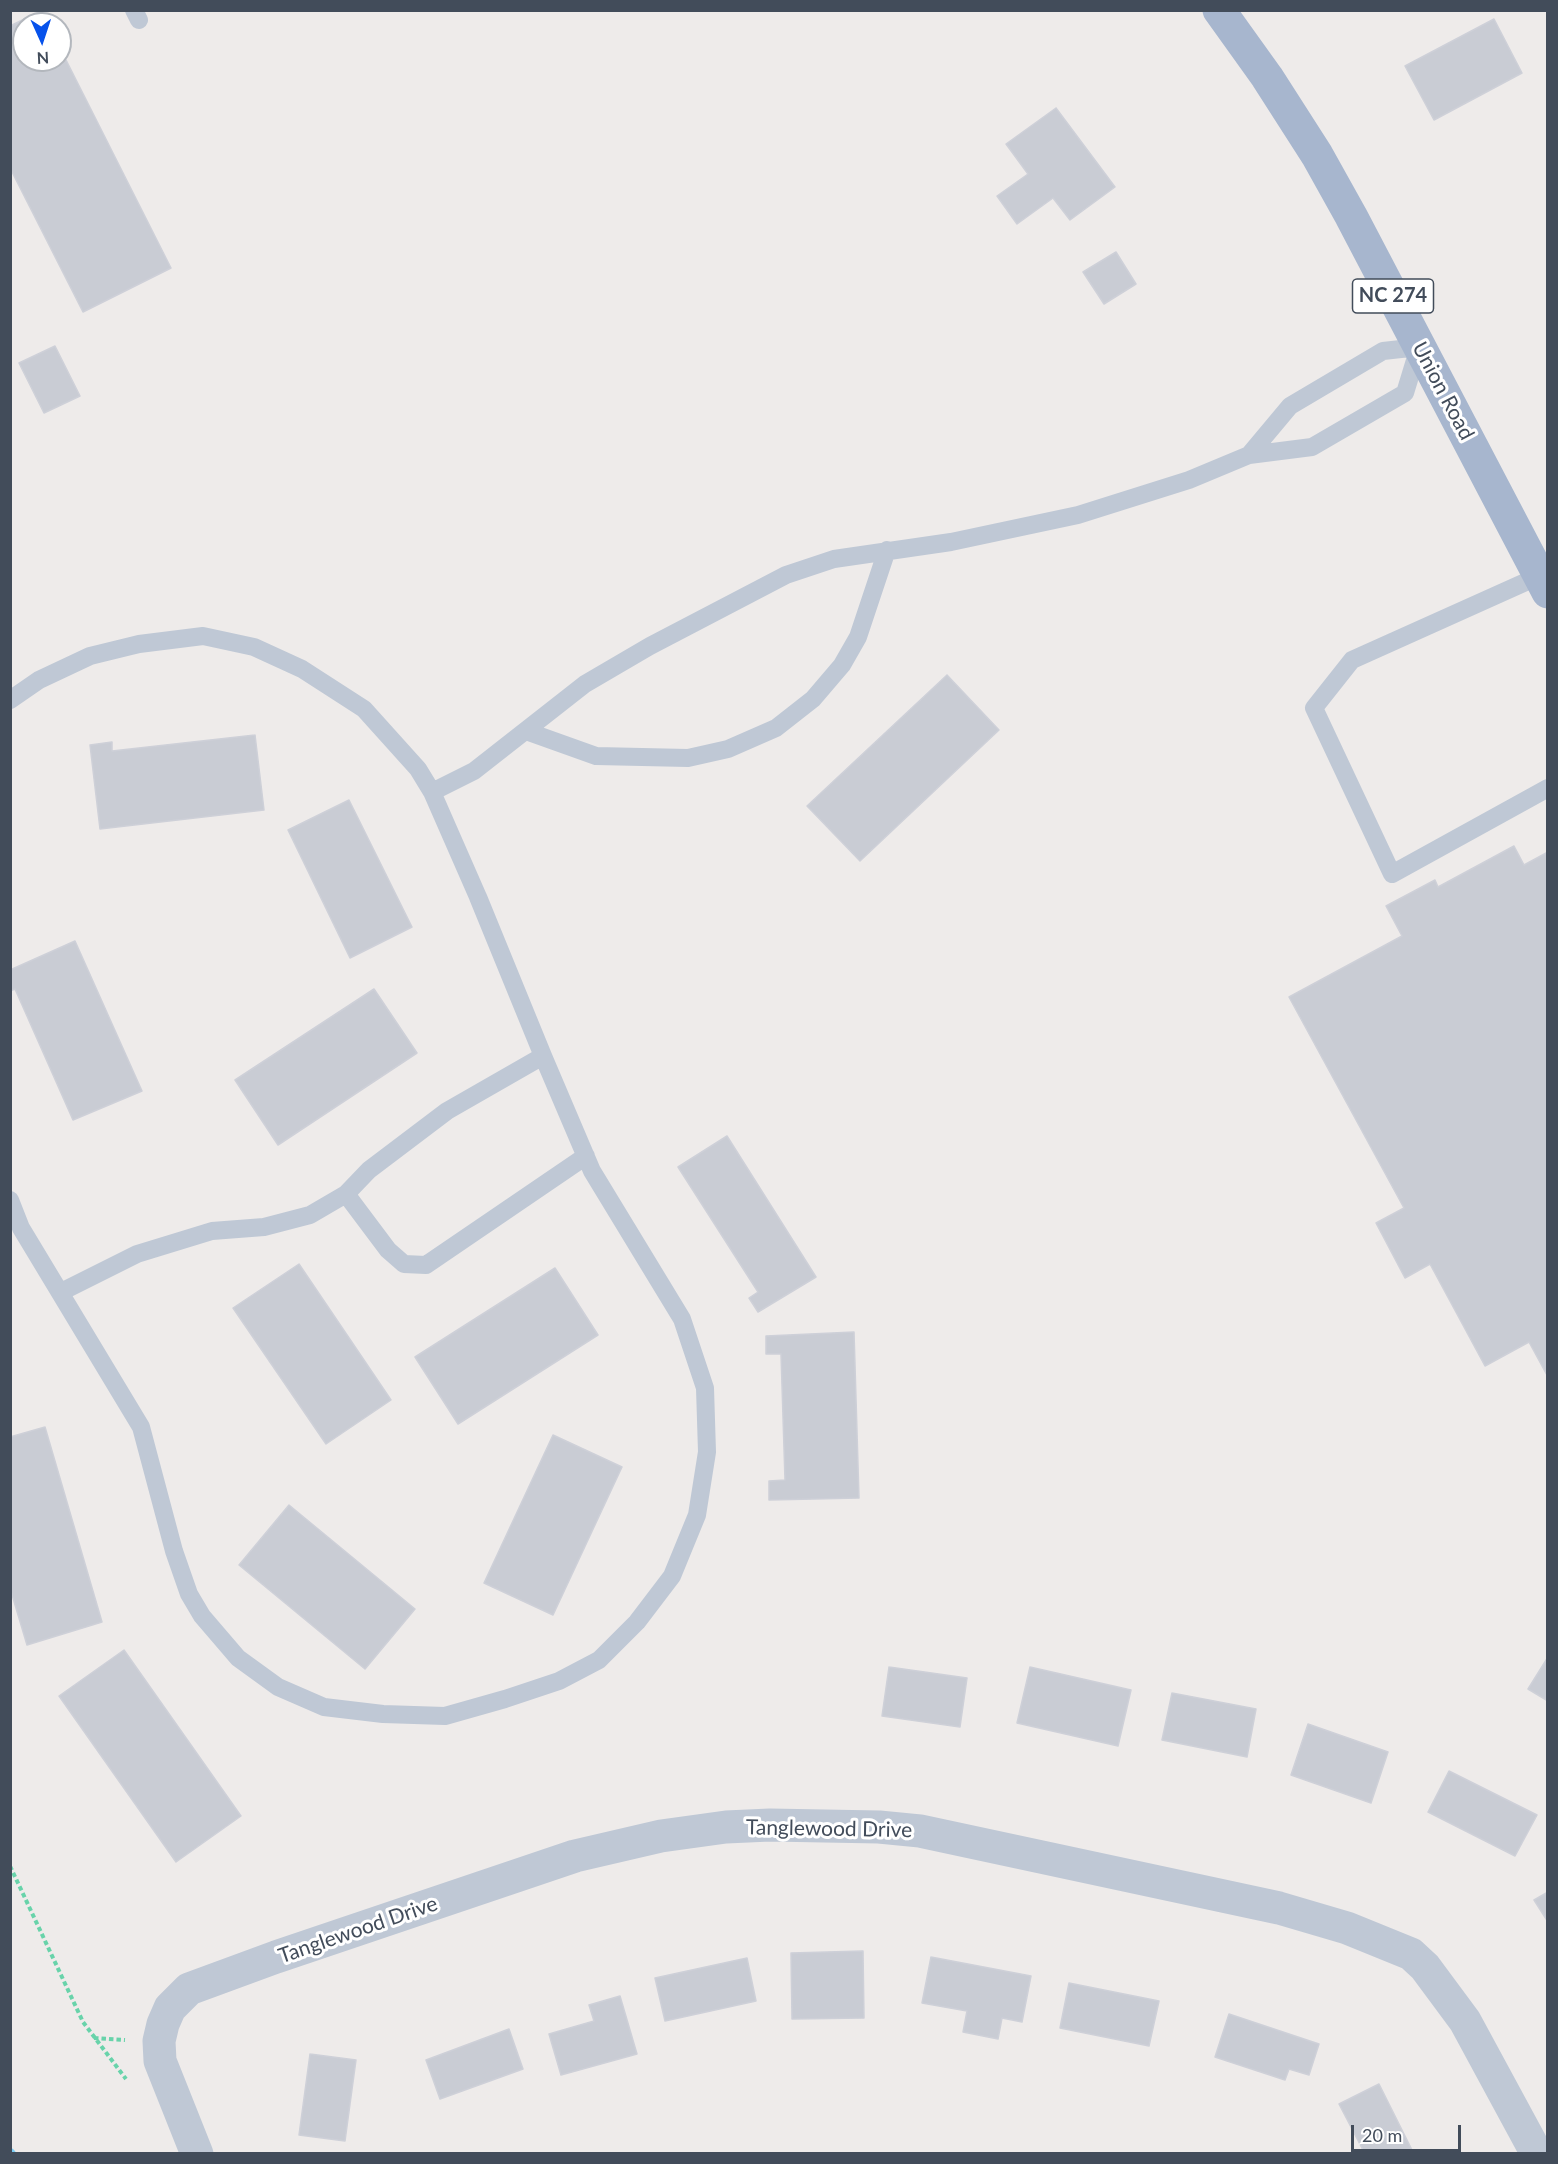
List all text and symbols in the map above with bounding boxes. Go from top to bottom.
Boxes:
north arrow [12,12,72,72]
text: N [36,49,50,68]
road number: NC 274 [1352,279,1434,313]
street label: Union Road [1407,338,1479,444]
street label: Tanglewood Drive [746,1815,912,1843]
street label: Tanglewood Drive [275,1891,441,1969]
scale bar [1354,2113,1464,2151]
text: 20 m [1362,2124,1402,2146]

